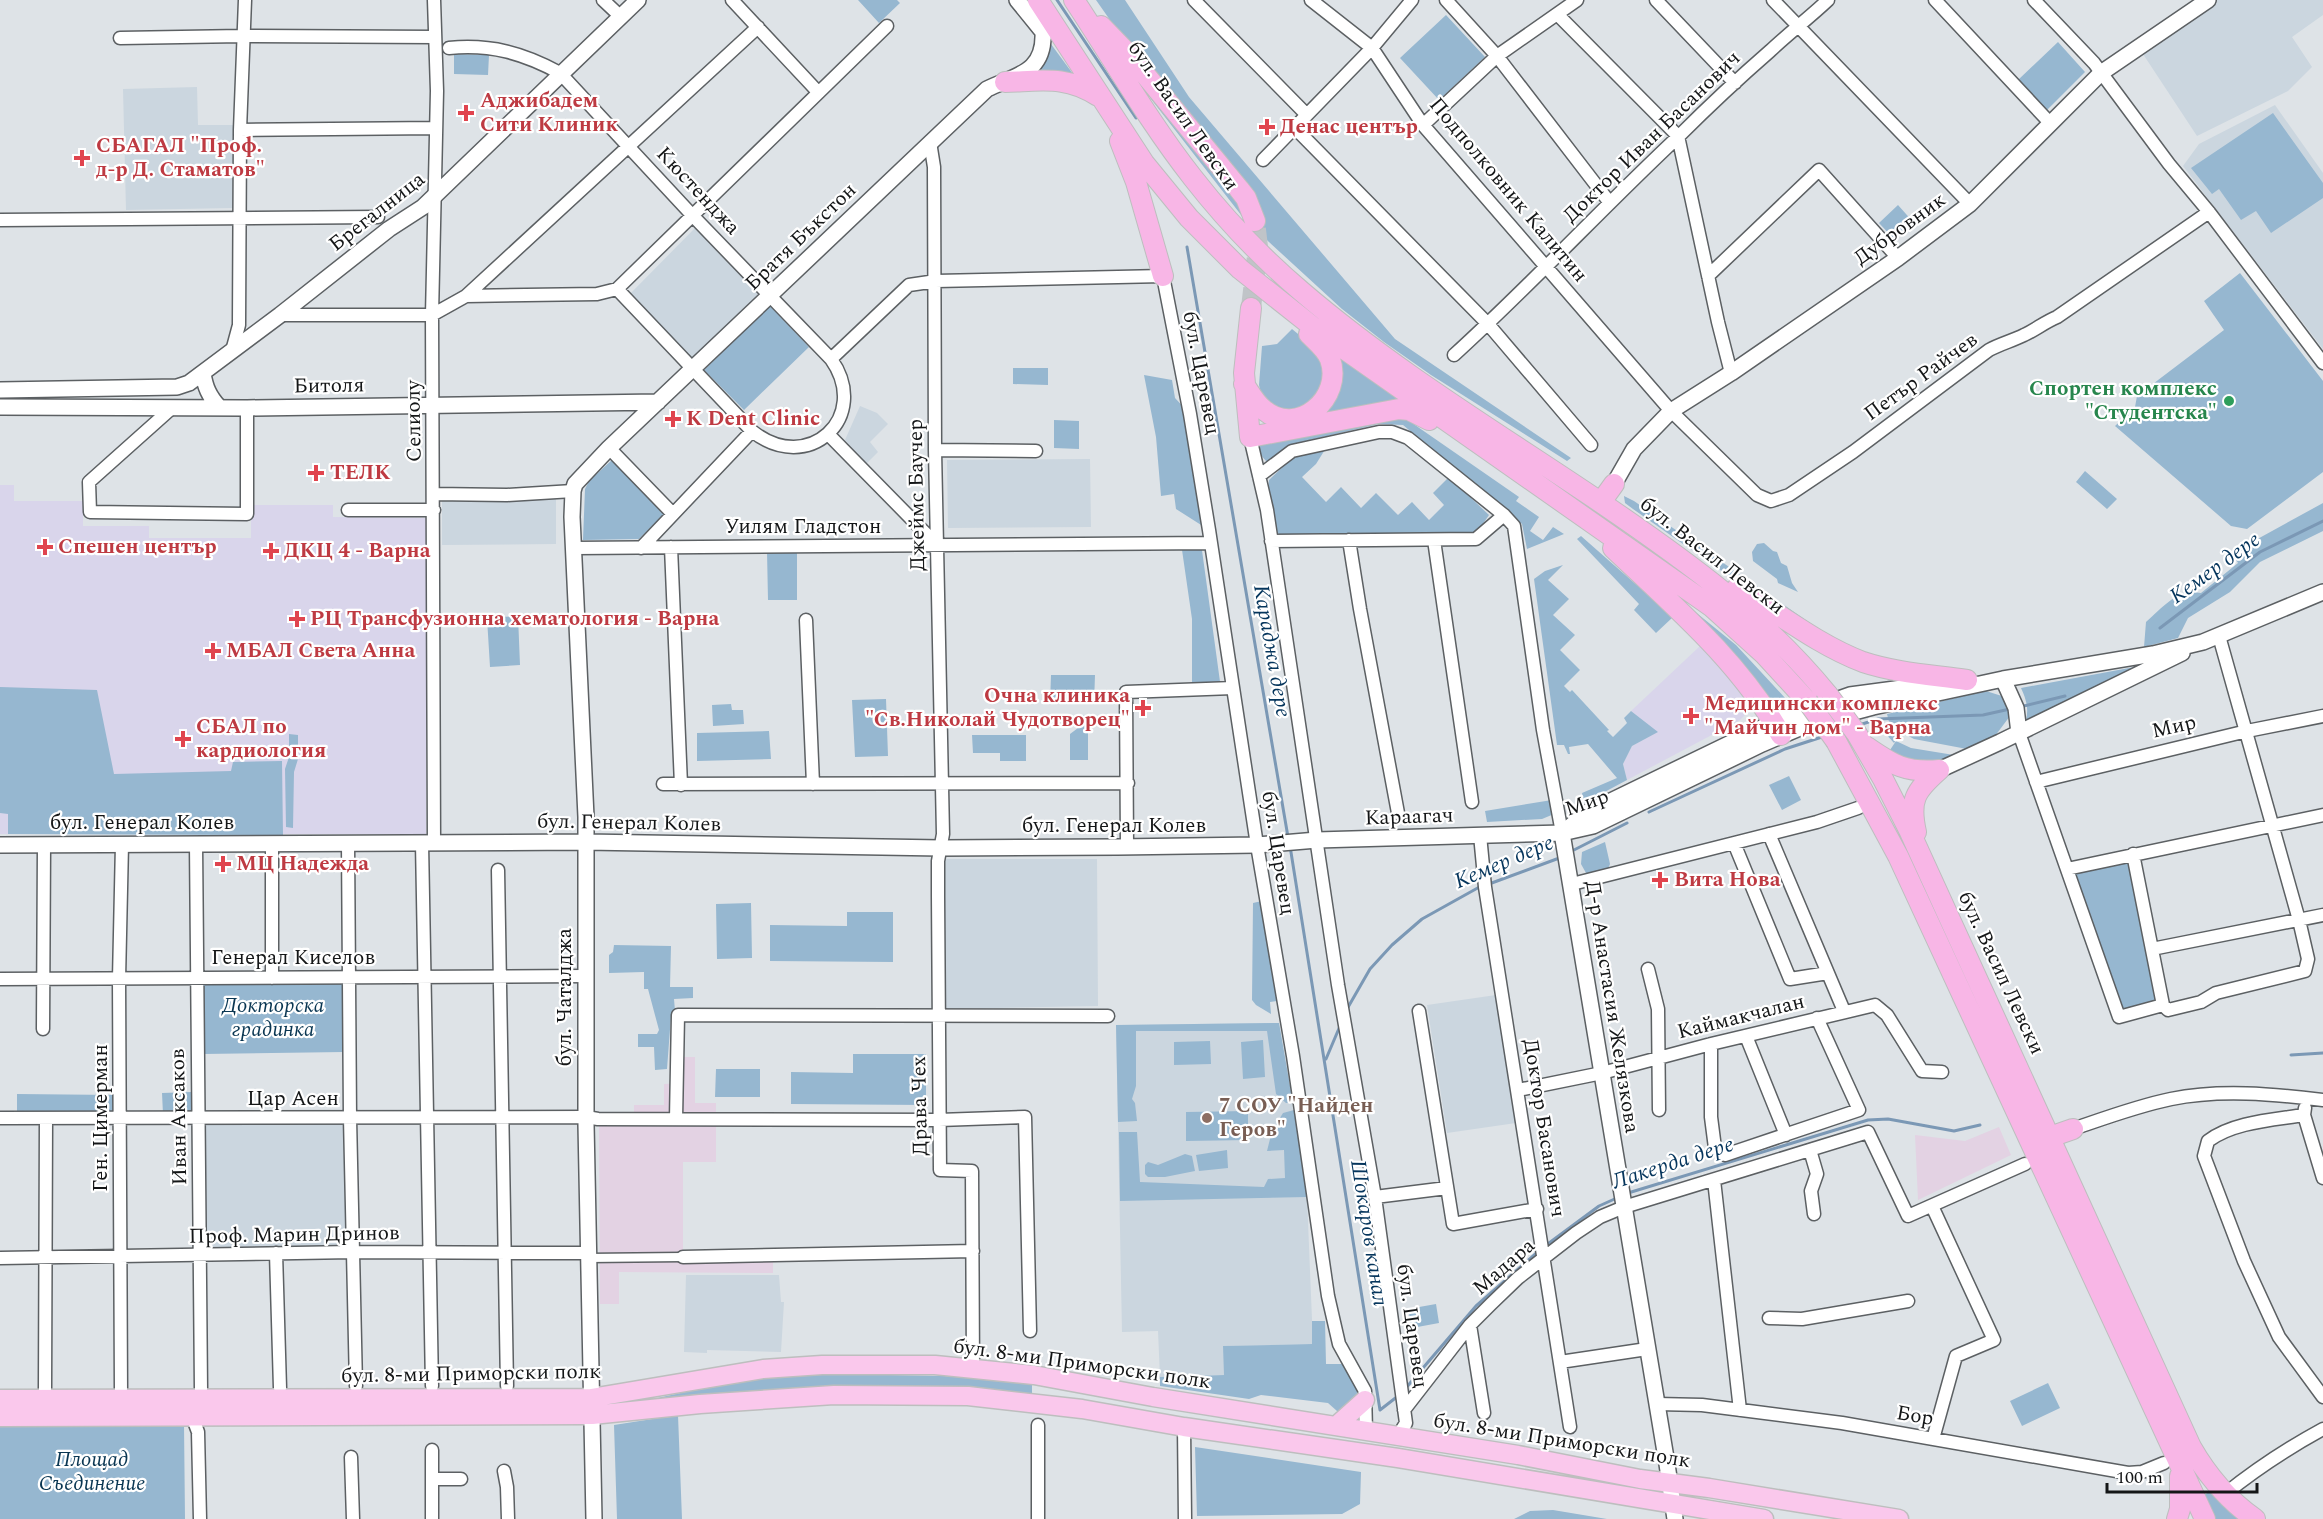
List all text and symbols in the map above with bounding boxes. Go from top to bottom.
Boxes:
street label: бул. Васил Левски [1119,34,1247,198]
street label: Доктор Иван Басанович [1556,43,1748,231]
place label: Аджибадем Сити Клиник [480,85,618,141]
street label: Подполковник Калитин [1421,90,1595,290]
marker: Аджибадем Сити Клиник [457,104,475,122]
place label: Денас център [1280,111,1418,143]
marker: Денас център [1258,118,1276,136]
place label: СБАГАЛ "Проф. д-р Д. Стаматов" [96,130,265,186]
street label: Кюстенджа [648,139,748,243]
marker: СБАГАЛ "Проф. д-р Д. Стаматов" [73,149,91,167]
street label: Брегалница [322,164,433,260]
street label: Братя Бъкстон [738,175,864,299]
street label: Дубровник [1847,184,1953,273]
street label: бул. Царевец [1173,309,1229,437]
street label: Петър Райчев [1857,325,1985,429]
street label: Битоля [293,369,365,403]
place label: Спортен комплекс "Студентска" [2029,373,2217,429]
street label: Селиолу [397,379,431,462]
marker: Спортен комплекс "Студентска" [2222,394,2236,408]
place label: K Dent Clinic [686,403,820,435]
marker: K Dent Clinic [664,410,682,428]
street label: Джеймс Баучер [900,419,934,571]
place label: ТЕЛК [330,457,391,489]
marker: ТЕЛК [307,464,325,482]
street label: бул. Васил Левски [1633,489,1791,623]
street label: Уилям Гладстон [725,511,881,543]
water label: Кемер дере [2163,524,2267,612]
place label: Спешен център [58,531,217,563]
place label: ДКЦ 4 - Варна [284,535,431,567]
marker: Спешен център [36,538,54,556]
marker: ДКЦ 4 - Варна [262,542,280,560]
water label: Караджа дере [1244,582,1300,720]
place label: РЦ Трансфузионна хематология - Варна [310,603,719,635]
marker: РЦ Трансфузионна хематология - Варна [288,610,306,628]
place label: МБАЛ Света Анна [226,635,415,667]
marker: МБАЛ Света Анна [204,642,222,660]
place label: Очна клиника "Св.Николай Чудотворец" [865,680,1130,736]
place label: Медицински комплекс "Майчин дом" - Варна [1704,688,1938,744]
marker: Очна клиника "Св.Николай Чудотворец" [1134,699,1152,717]
street label: Мир [2149,706,2199,748]
marker: Медицински комплекс "Майчин дом" - Варна [1682,707,1700,725]
place label: СБАЛ по кардиология [196,711,326,767]
marker: СБАЛ по кардиология [174,730,192,748]
street label: Мир [1561,781,1613,825]
street label: бул. Царевец [1252,789,1304,917]
street label: Караагач [1364,799,1454,835]
street label: бул. Генерал Колев [537,805,721,841]
street label: бул. Генерал Колев [50,807,234,839]
street label: бул. Генерал Колев [1022,810,1206,842]
water label: Кемер дере [1449,826,1559,898]
place label: МЦ Надежда [236,848,369,880]
marker: МЦ Надежда [214,855,232,873]
place label: Вита Нова [1674,864,1781,896]
marker: Вита Нова [1651,871,1669,889]
street label: Д-р Анастасия Желязкова [1576,878,1648,1136]
street label: бул. Васил Левски [1949,886,2053,1060]
street label: бул. Чаталджа [549,927,581,1066]
street label: Генерал Киселов [211,942,375,974]
street label: Каймакчалан [1674,986,1808,1048]
park label: Докторска градинка [221,990,324,1046]
street label: Доктор Басанович [1514,1036,1574,1220]
street label: Ген. Цимерман [85,1044,117,1192]
street label: Иван Аксаков [162,1048,196,1186]
street label: Драва Чех [903,1056,937,1156]
street label: Цар Асен [247,1083,339,1115]
place label: 7 СОУ "Найден Геров" [1219,1090,1374,1146]
marker: 7 СОУ "Найден Геров" [1200,1111,1214,1125]
water label: Лакерда дере [1607,1128,1738,1199]
water label: Шокаров канал [1341,1157,1397,1309]
street label: Проф. Марин Дринов [188,1217,400,1253]
street label: Мадара [1465,1230,1543,1303]
street label: бул. Царевец [1387,1262,1437,1390]
street label: бул. 8-ми Приморски полк [951,1330,1213,1398]
street label: бул. 8-ми Приморски полк [341,1356,601,1392]
street label: Бор [1894,1397,1936,1435]
street label: бул. 8-ми Приморски полк [1431,1405,1693,1477]
park label: Площад Съединение [39,1444,145,1500]
scale bar [2107,1456,2257,1494]
text: 100 m [2116,1464,2163,1491]

